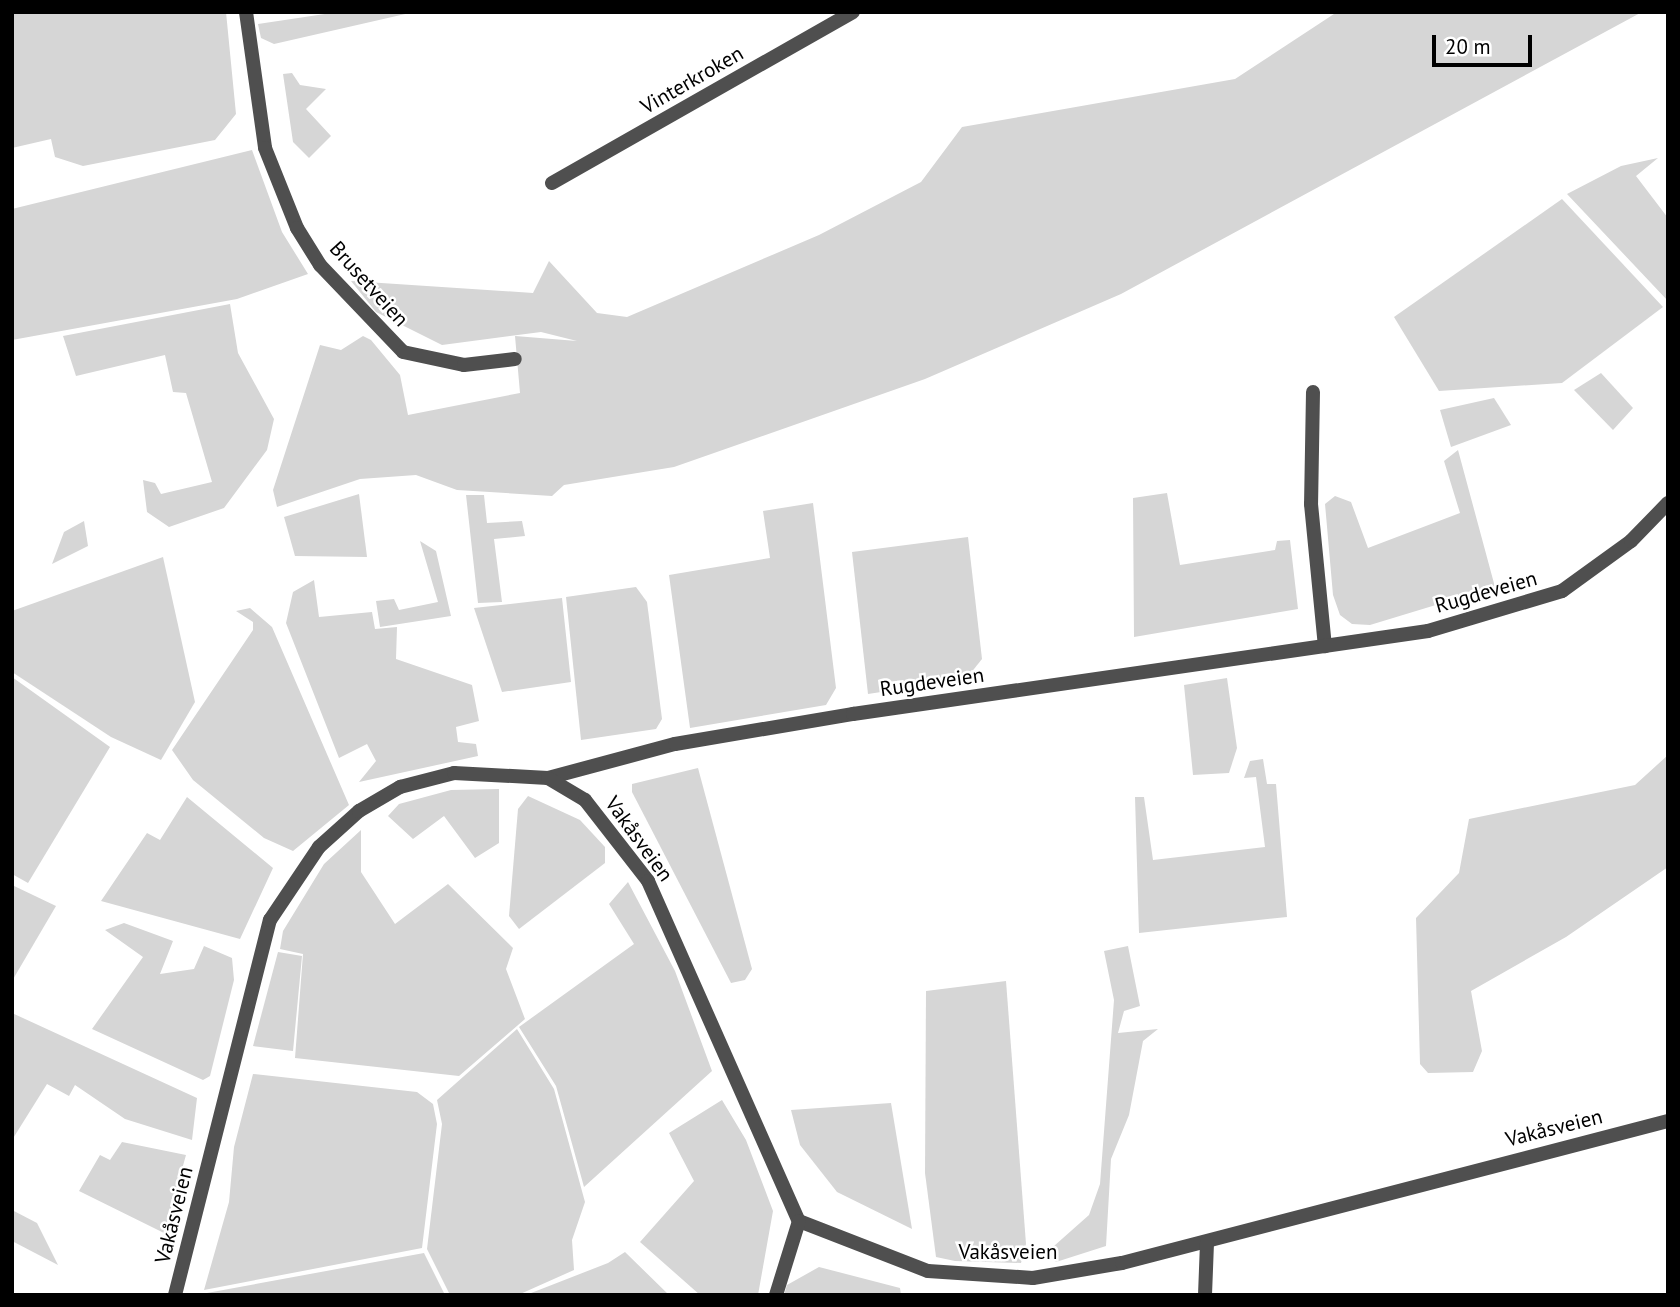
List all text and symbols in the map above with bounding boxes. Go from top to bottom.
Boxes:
scale bar [1435,21,1535,65]
text: 20 m [1445,33,1491,60]
street label: Vinterkroken [636,41,748,119]
street label: Brusetveien [324,236,414,332]
street label: Rugdeveien [1432,565,1540,619]
street label: Rugdeveien [878,662,986,702]
street label: Vakåsveien [600,792,678,886]
street label: Vakåsveien [1503,1104,1605,1152]
street label: Vakåsveien [150,1164,198,1266]
street label: Vakåsveien [959,1239,1057,1265]

